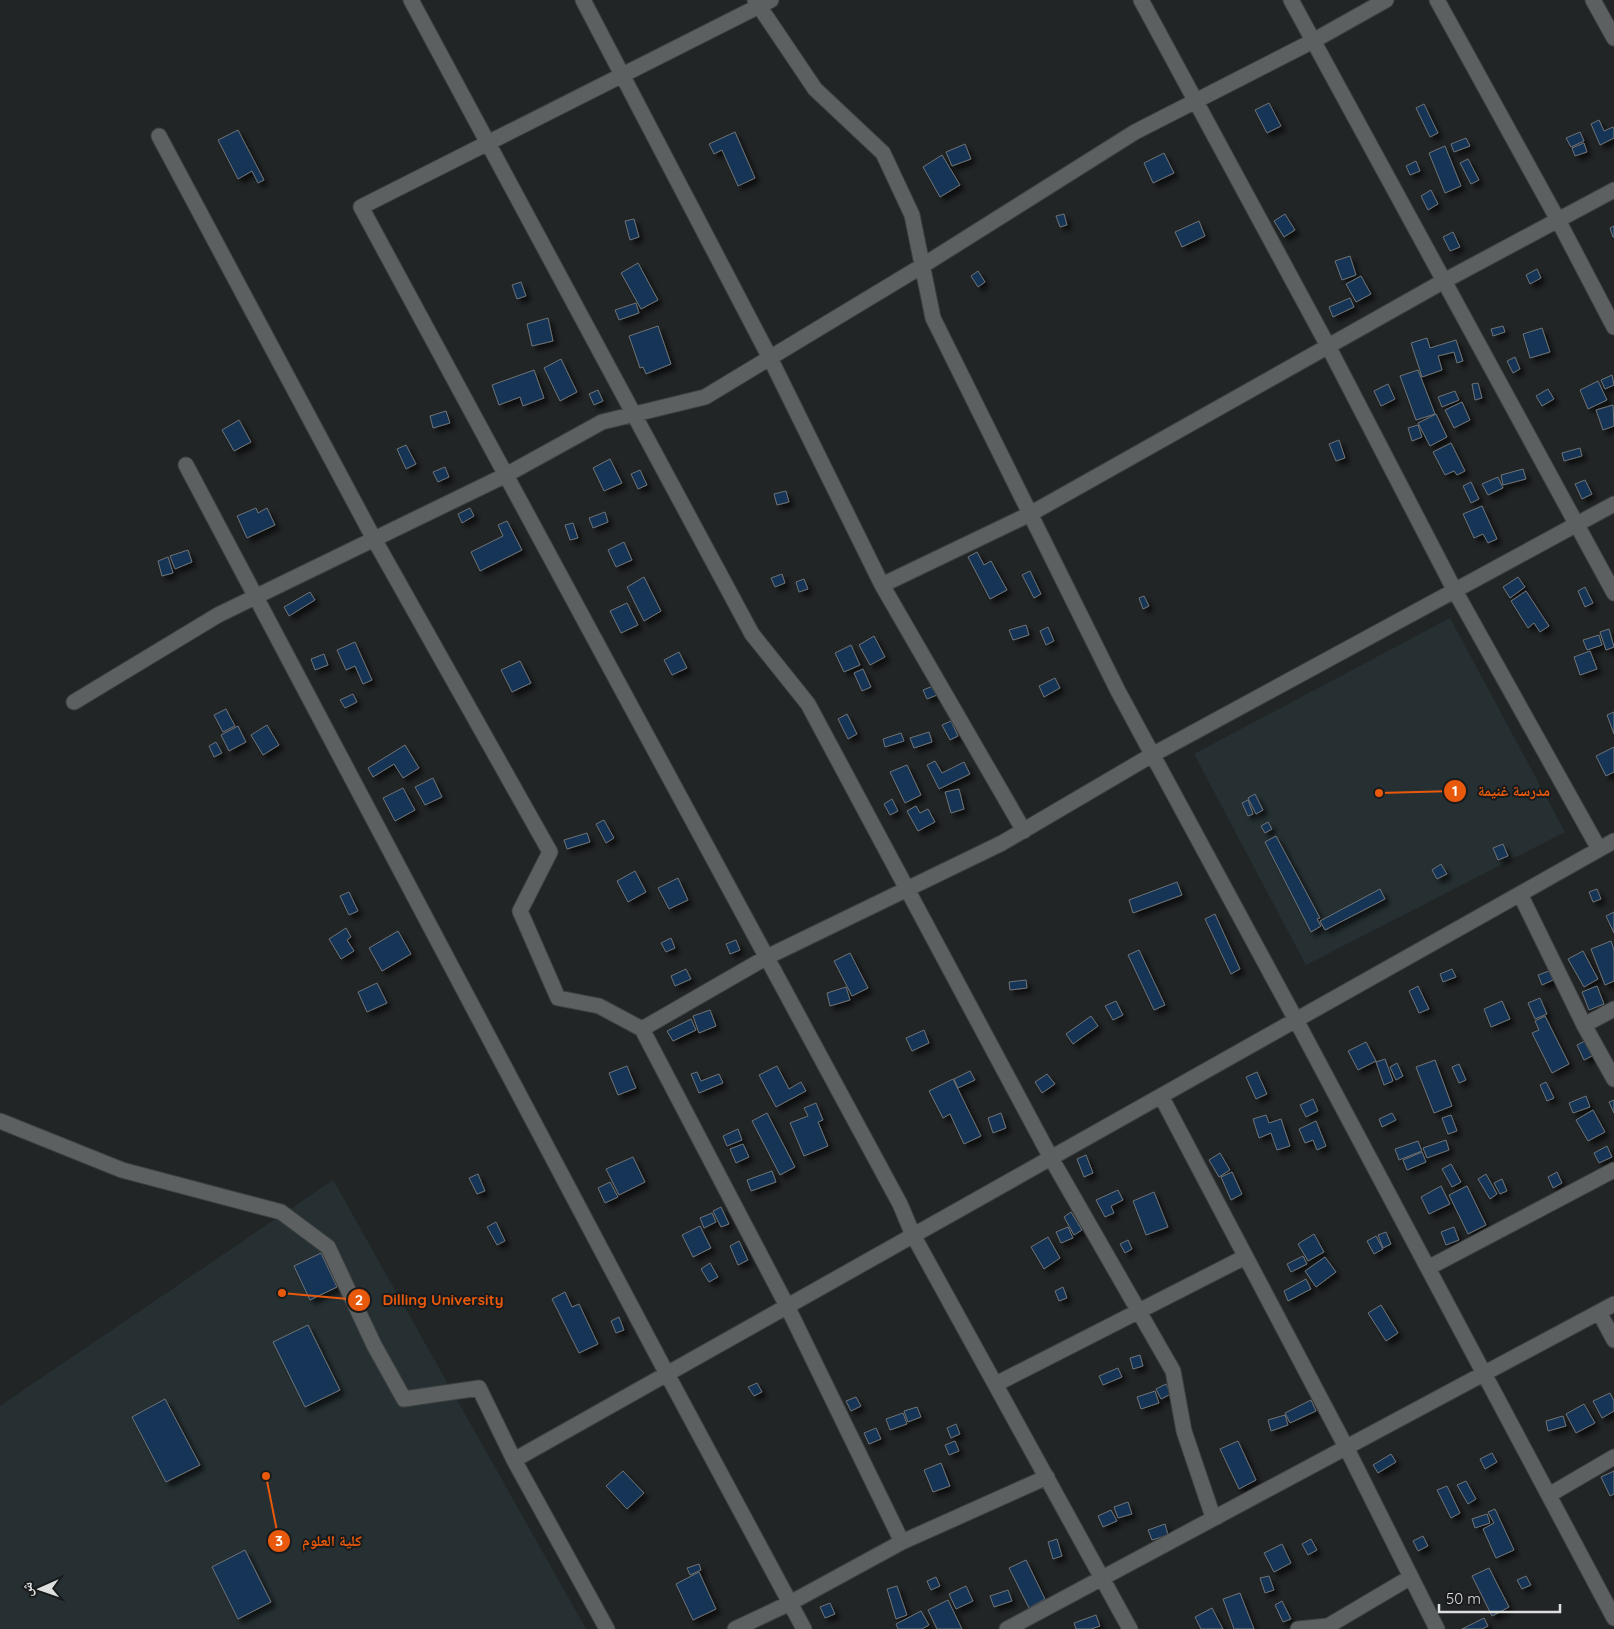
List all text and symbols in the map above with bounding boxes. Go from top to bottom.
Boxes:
callout: مدرسة غنيمة [1442,776,1560,806]
text: 1 [1452,781,1458,800]
text: مدرسة غنيمة [1478,781,1550,800]
callout: Dilling University [347,1285,513,1315]
text: 2 [355,1290,363,1309]
text: Dilling University [382,1290,504,1309]
callout: كلية العلوم [267,1526,372,1556]
text: 3 [275,1531,283,1550]
text: كلية العلوم [302,1531,362,1551]
north arrow [15,1564,65,1614]
text: ش [18,1582,36,1597]
scale bar [1439,1582,1560,1614]
text: 50 m [1446,1589,1481,1608]

